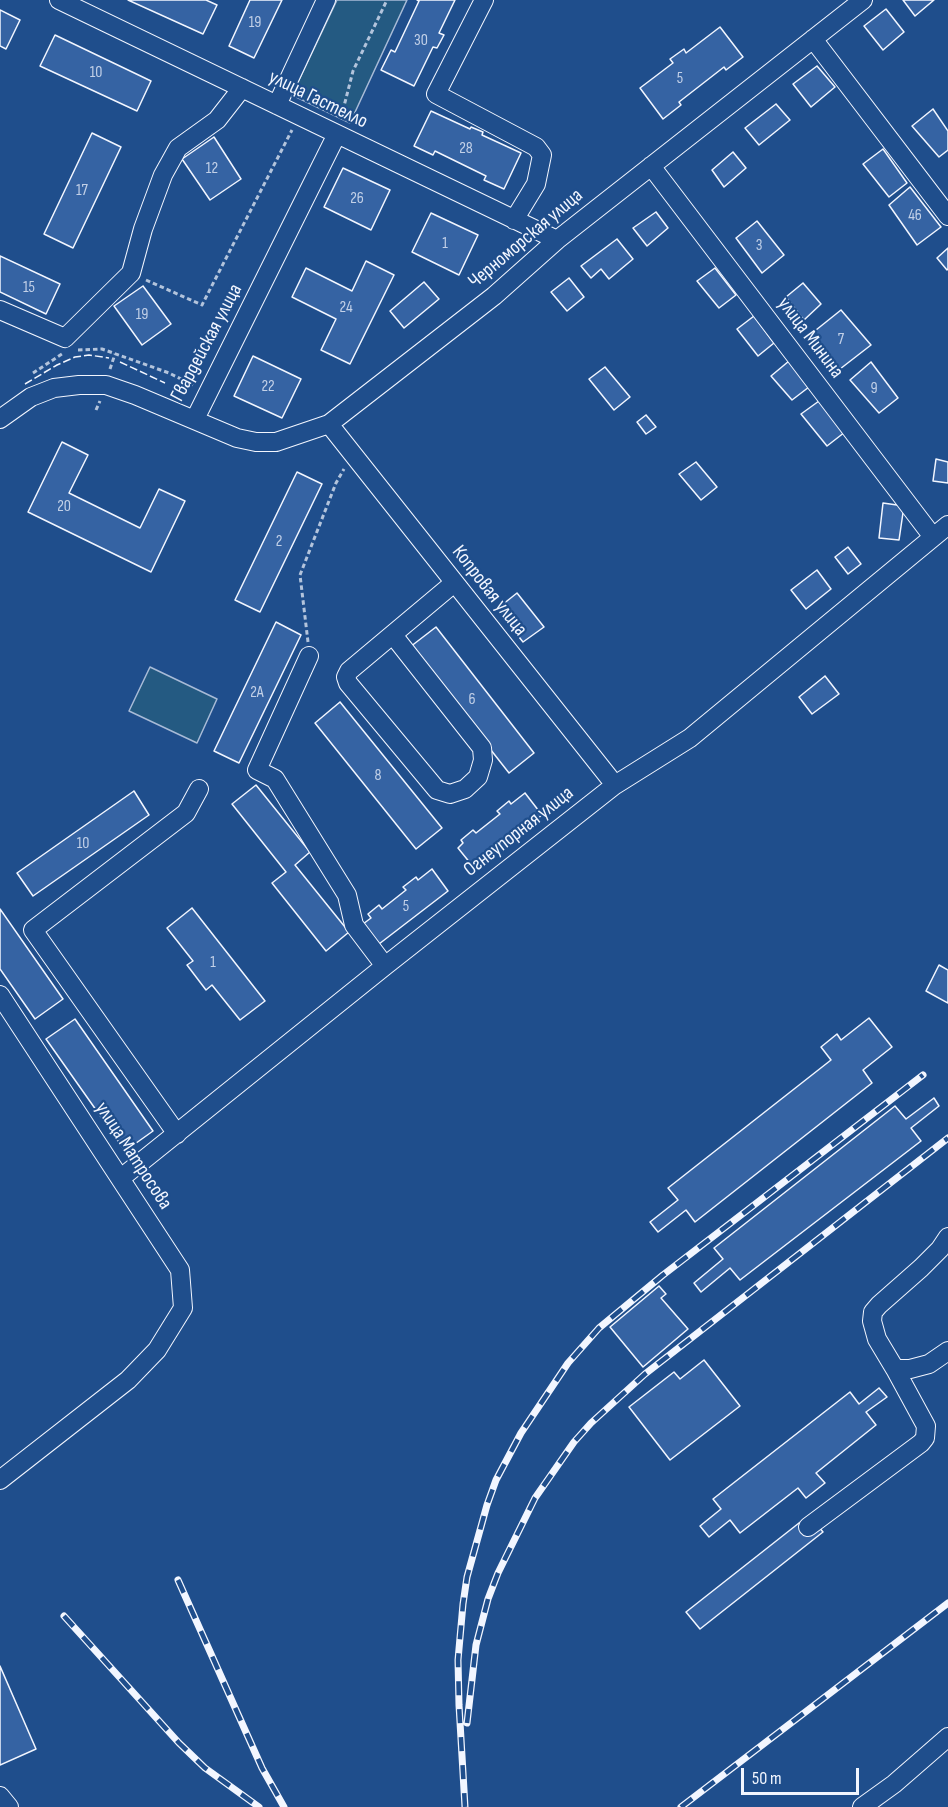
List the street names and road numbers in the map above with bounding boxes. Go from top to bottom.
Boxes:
street label: улица Гастелло [265,66,371,134]
street label: Черноморская улица [464,184,588,294]
street label: Гвардейская улица [166,280,248,406]
street label: улица Минина [772,293,848,383]
street label: Копровая улица [446,541,532,641]
street label: Огнеупорная улица [459,782,579,882]
street label: улица Матросова [89,1098,177,1214]

